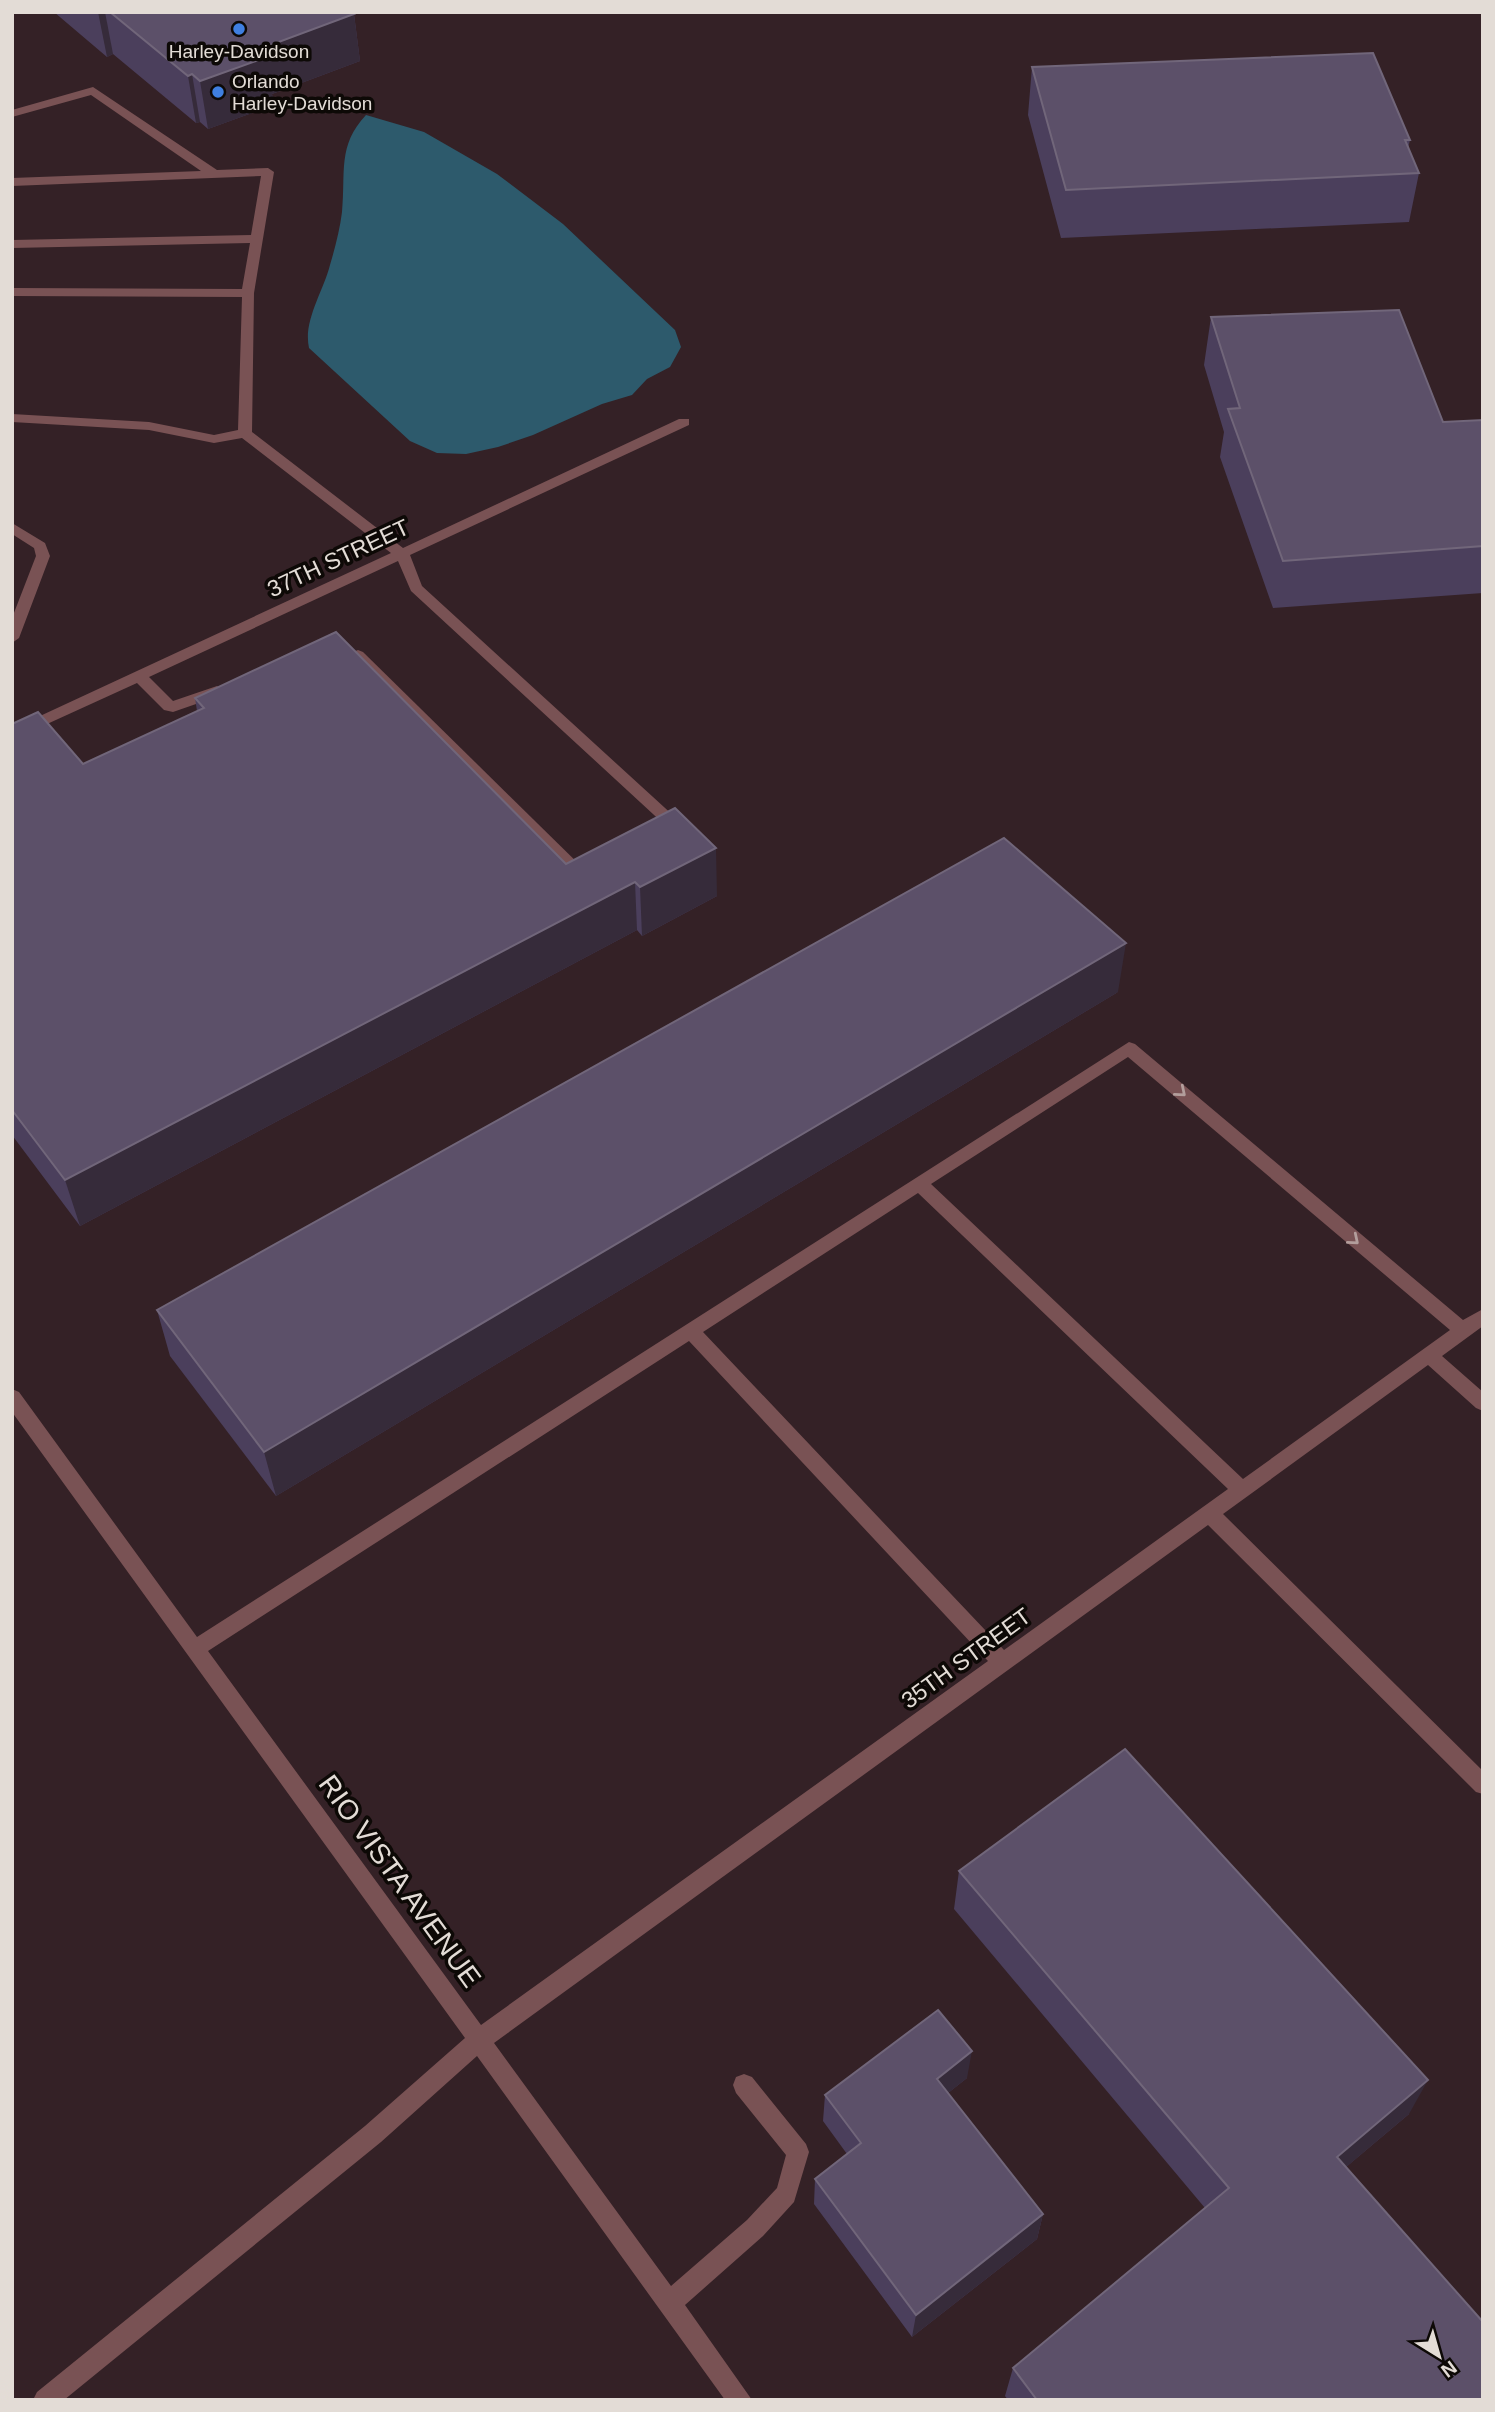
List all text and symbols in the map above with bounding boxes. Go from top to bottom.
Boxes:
marker: Harley-Davidson [231,21,247,37]
place label: Harley-Davidson [169,41,309,62]
place label: Orlando Harley-Davidson [232,71,372,114]
marker: Orlando Harley-Davidson [210,84,226,100]
street label: 37TH STREET [263,514,413,602]
one-way arrow [1173,1084,1186,1096]
one-way arrow [1346,1232,1359,1244]
street label: 35TH STREET [896,1602,1036,1714]
street label: RIO VISTA AVENUE [313,1769,487,1993]
north arrow [1404,2321,1474,2391]
text: N [1437,2357,1461,2382]

